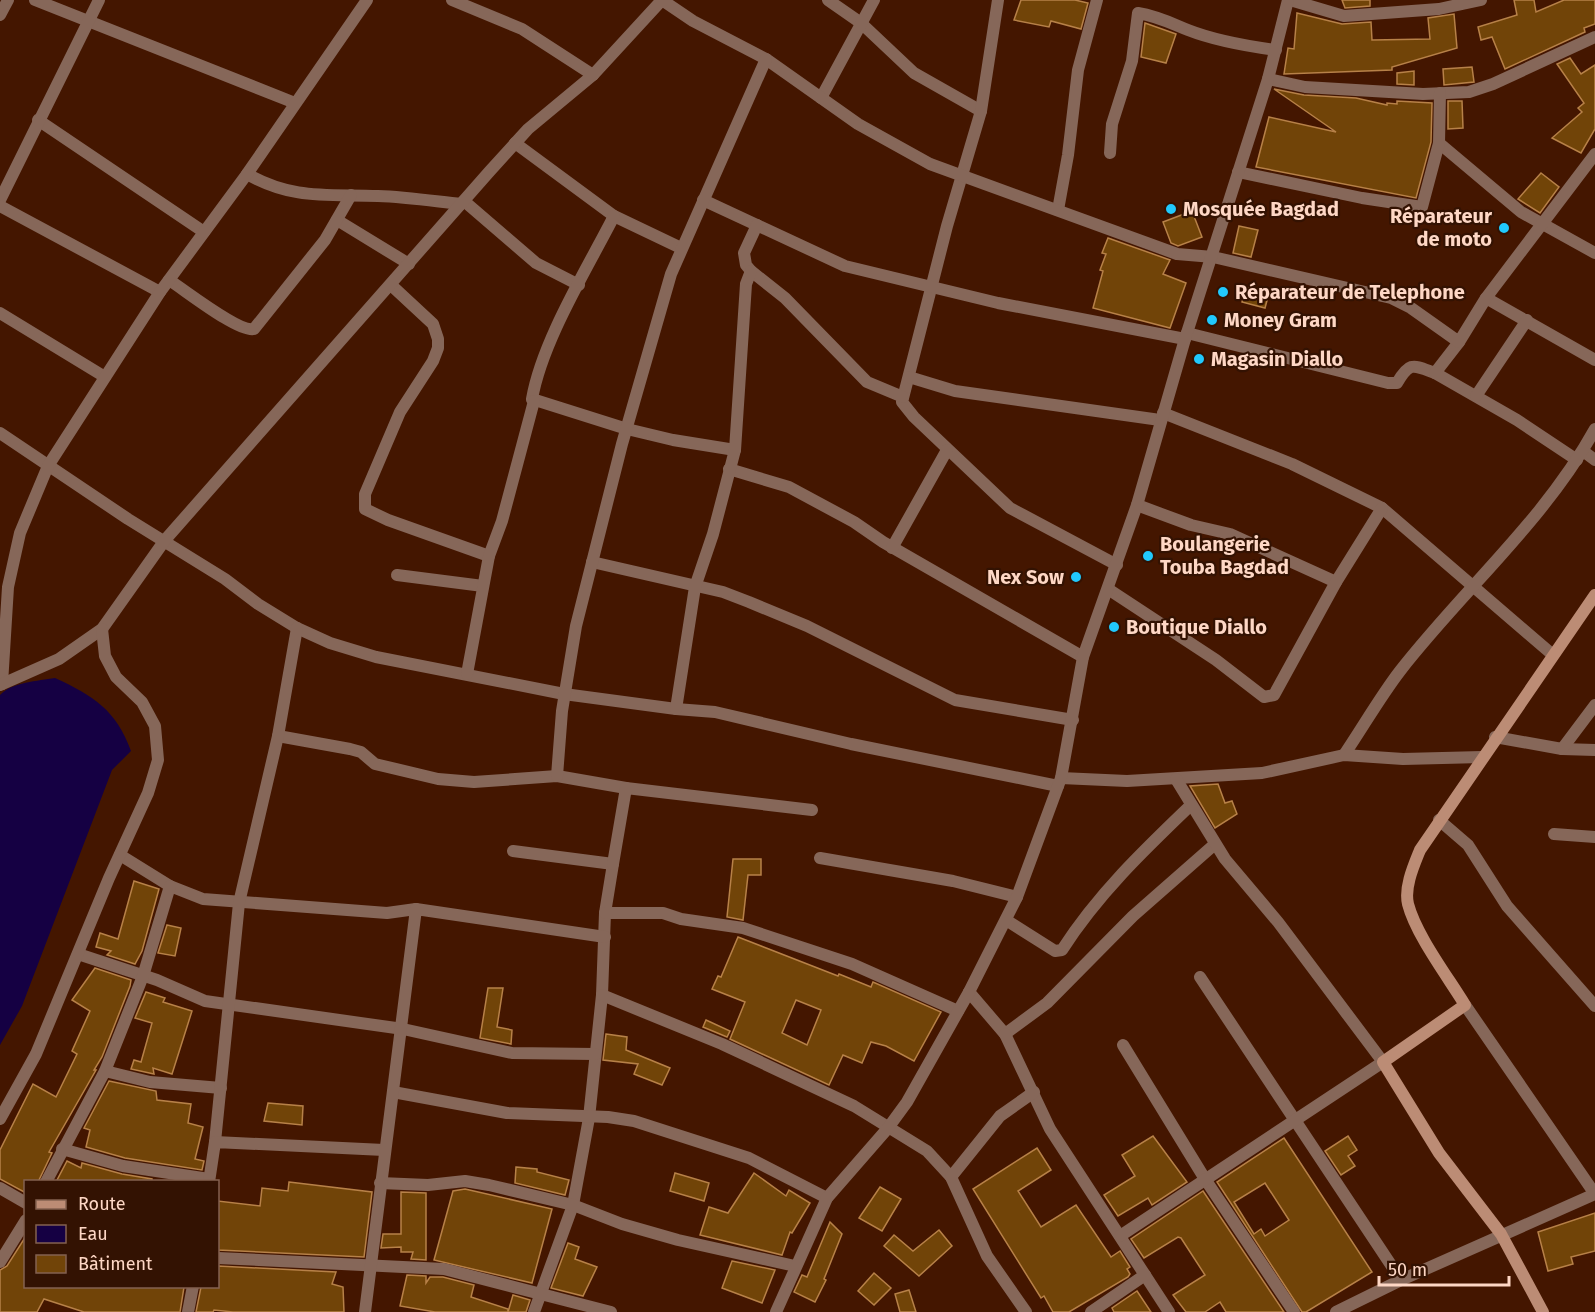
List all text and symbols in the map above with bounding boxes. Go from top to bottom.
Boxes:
place label: Mosquée Bagdad [1183,197,1339,221]
marker: Mosquée Bagdad [1164,202,1178,216]
place label: Réparateur de moto [1390,204,1493,251]
marker: Réparateur de moto [1497,221,1511,235]
place label: Réparateur de Telephone [1235,280,1465,304]
marker: Réparateur de Telephone [1216,285,1230,299]
place label: Money Gram [1224,308,1337,332]
marker: Money Gram [1205,313,1219,327]
place label: Magasin Diallo [1211,347,1344,371]
marker: Magasin Diallo [1192,352,1206,366]
place label: Boulangerie Touba Bagdad [1160,532,1289,579]
marker: Boulangerie Touba Bagdad [1141,549,1155,563]
place label: Nex Sow [987,565,1064,589]
marker: Nex Sow [1069,570,1083,584]
place label: Boutique Diallo [1126,615,1267,639]
marker: Boutique Diallo [1107,620,1121,634]
legend [24,1180,219,1288]
text: Route [78,1193,126,1215]
text: Eau [78,1223,108,1245]
scale bar [1379,1249,1510,1287]
text: Bâtiment [78,1253,153,1275]
text: 50 m [1388,1259,1427,1281]

